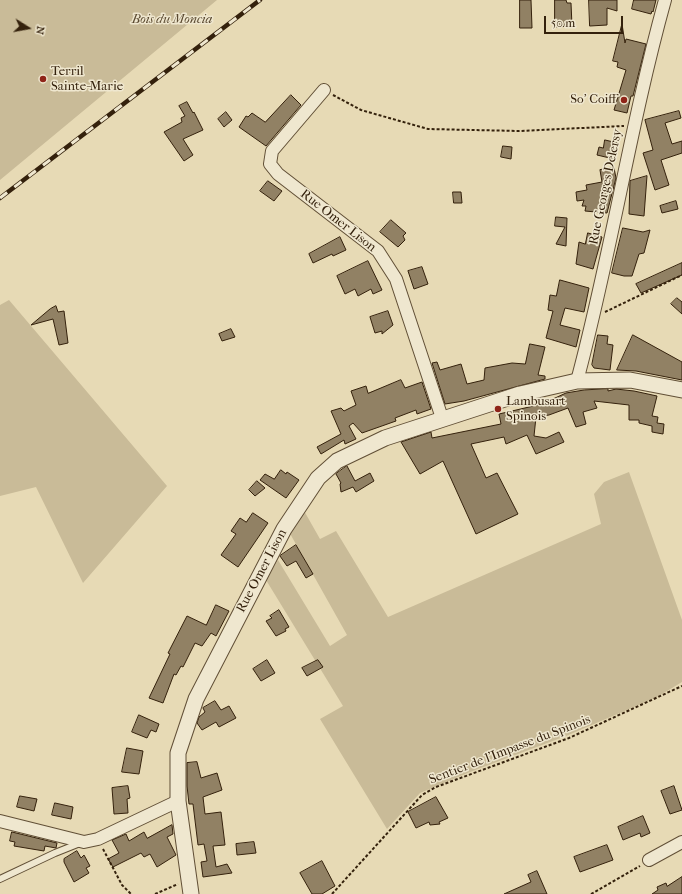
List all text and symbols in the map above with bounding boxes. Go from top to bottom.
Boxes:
north arrow [8,8,48,48]
scale bar [546,8,625,34]
park label: Bois du Moncia [132,12,212,28]
text: 50 m [551,16,575,30]
text: N [33,25,47,36]
place label: Terril Sainte-Marie [51,64,123,95]
marker: Terril Sainte-Marie [38,74,48,84]
place label: So' Coiff [570,92,616,108]
marker: So' Coiff [619,95,629,105]
street label: Rue Georges Delersy [586,128,626,246]
street label: Rue Omer Lison [297,187,379,255]
place label: Lambusart Spinois [506,394,566,425]
marker: Lambusart Spinois [493,404,503,414]
street label: Rue Omer Lison [234,527,290,615]
street label: Sentier de l'Impasse du Spinois [427,712,593,788]

